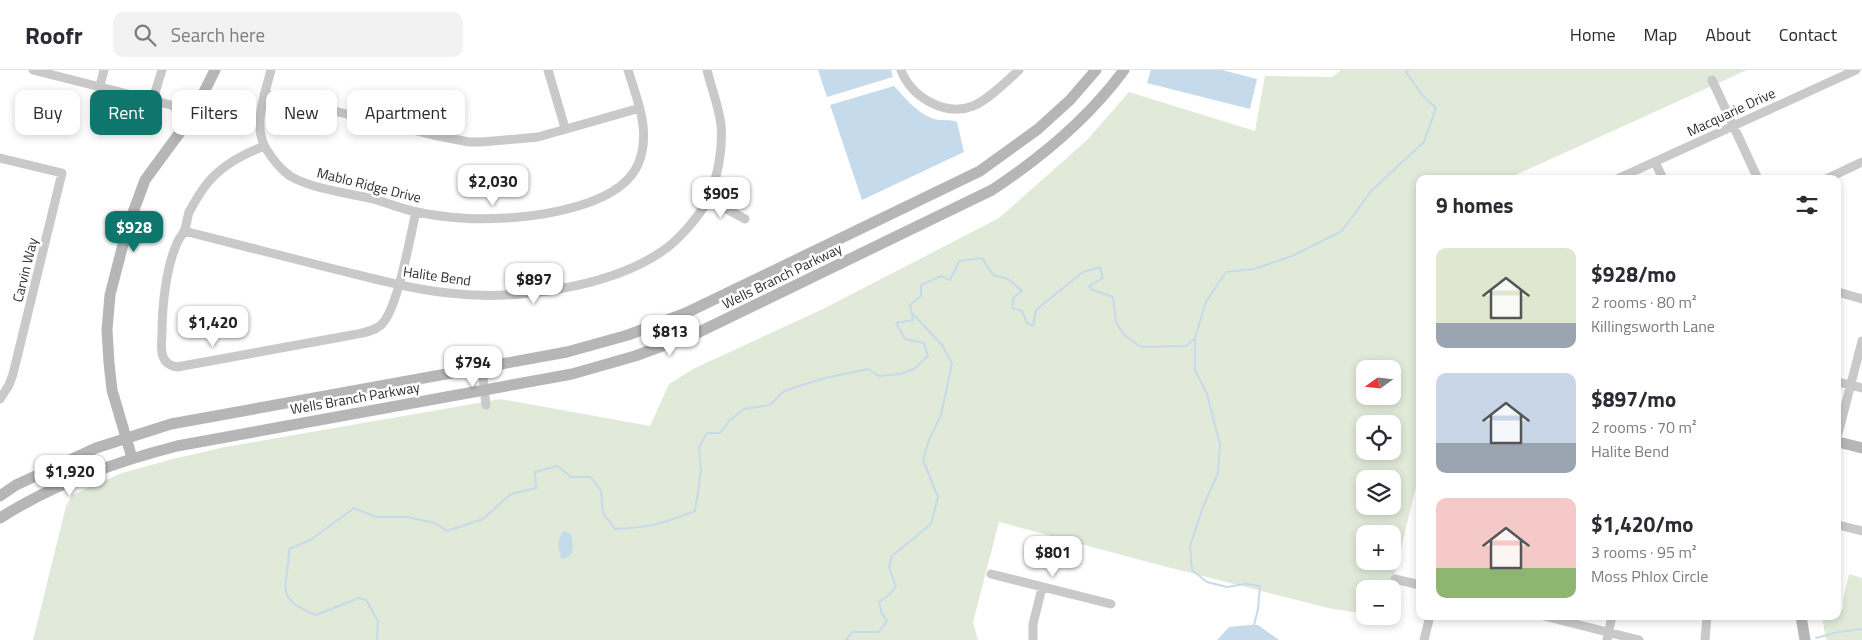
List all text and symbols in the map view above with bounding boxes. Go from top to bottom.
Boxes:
search box [113,12,463,57]
text: Roofr [25,17,83,53]
text: Search here [171,20,265,49]
icon: search [131,21,159,49]
text: Home [1570,21,1616,48]
text: Map [1644,21,1677,48]
text: About [1705,21,1751,48]
text: Contact [1779,21,1837,48]
street label: Macquarie Drive [1683,82,1778,141]
chip: Buy [15,90,80,135]
chip: Rent [90,90,162,135]
chip: Filters [172,90,256,135]
chip: New [266,90,337,135]
chip: Apartment [347,90,465,135]
street label: Mablo Ridge Drive [315,161,424,208]
pin: $2,030 [452,164,534,207]
text: $2,030 [468,169,518,193]
pin: $905 [691,176,751,219]
text: $905 [703,181,739,205]
text: 9 homes [1436,189,1513,221]
icon: filters [1793,191,1821,219]
pin: $928 [104,210,164,253]
text: $928 [116,215,152,239]
street label: Carvin Way [6,235,43,304]
street label: Wells Branch Parkway [718,237,845,314]
text: $928/mo [1591,258,1676,290]
street label: Halite Bend [402,260,472,291]
pin: $897 [504,262,564,305]
text: $897 [516,267,552,291]
icon: home [1476,268,1536,328]
text: 2 rooms · 80 m² [1591,290,1696,314]
pin: $1,420 [172,306,254,348]
text: $1,420 [188,310,238,334]
pin: $813 [640,314,700,357]
text: Killingsworth Lane [1591,314,1715,338]
text: $813 [652,319,688,343]
pin: $794 [443,346,503,388]
text: $794 [455,350,491,374]
north arrow [1356,360,1401,405]
map controls [1356,360,1401,625]
street label: Wells Branch Parkway [289,376,421,419]
text: $897/mo [1591,383,1676,415]
icon: home [1476,393,1536,453]
button: locate [1356,415,1401,460]
text: 2 rooms · 70 m² [1591,415,1696,439]
text: Halite Bend [1591,439,1669,463]
pin: $1,920 [29,454,111,497]
text: $1,920 [45,459,95,483]
button: layers [1356,470,1401,515]
text: $1,420/mo [1591,508,1693,540]
icon: home [1476,518,1536,578]
button: + [1356,525,1401,570]
pin: $801 [1023,536,1083,578]
text: $801 [1035,540,1071,564]
text: 3 rooms · 95 m² [1591,540,1696,564]
text: Moss Phlox Circle [1591,564,1708,588]
button: − [1356,580,1401,625]

